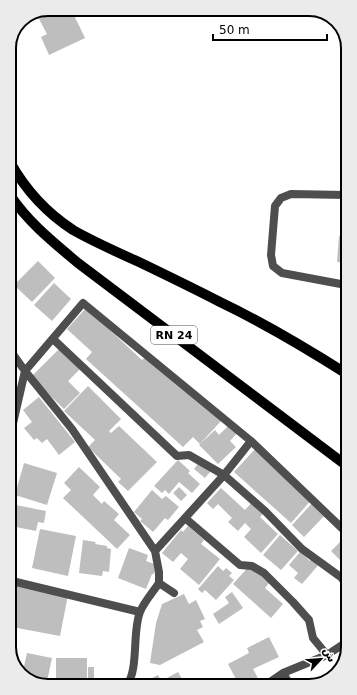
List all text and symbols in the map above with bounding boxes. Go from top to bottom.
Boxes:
scale bar [213,16,327,42]
text: 50 m [219,23,250,37]
road number: RN 24 [151,326,197,344]
north arrow [301,639,341,679]
text: ش [320,645,339,665]

